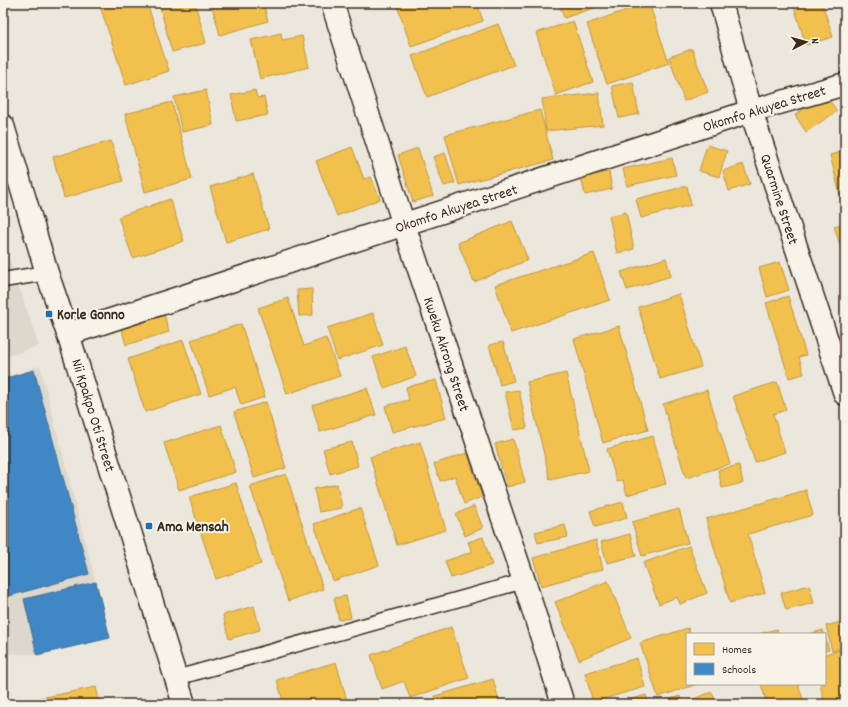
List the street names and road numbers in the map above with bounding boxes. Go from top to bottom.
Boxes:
street label: Okomfo Akuyea Street [700,81,829,139]
street label: Quarmine Street [753,151,803,248]
street label: Okomfo Akuyea Street [393,180,521,240]
street label: Kweku Akrong Street [416,295,474,415]
street label: Nii Kpakpo Oti Street [64,356,120,475]

